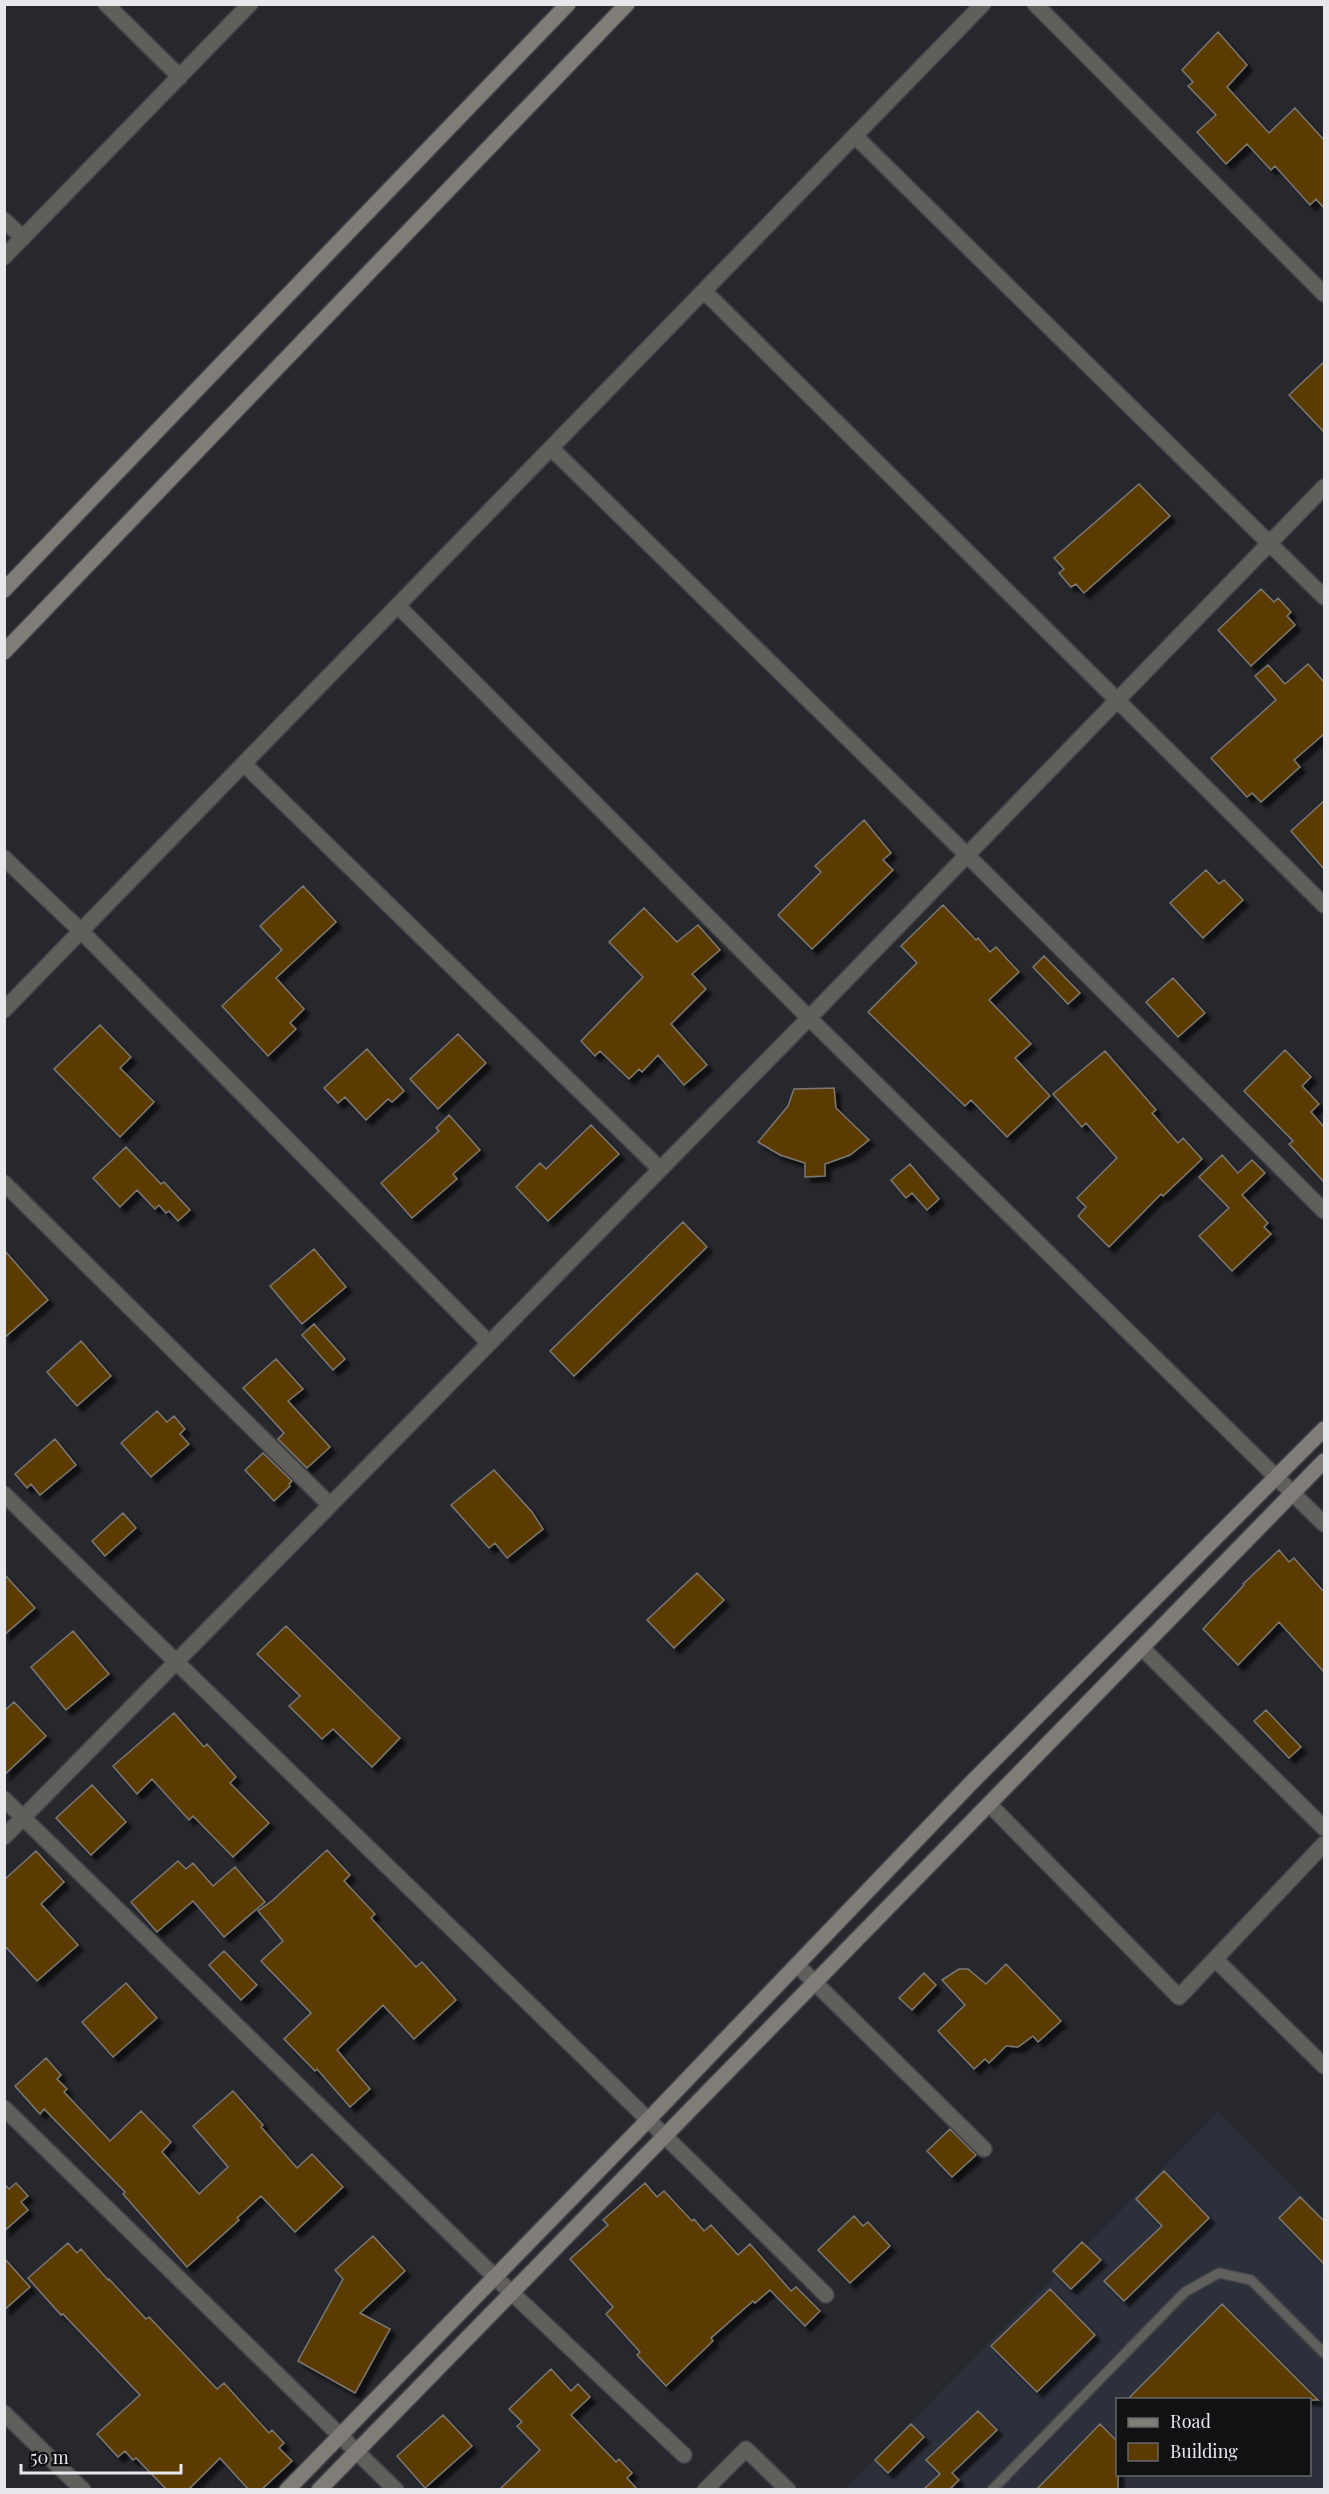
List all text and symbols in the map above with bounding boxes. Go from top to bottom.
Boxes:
legend [1116,2398,1311,2476]
text: Road [1170,2409,1211,2433]
scale bar [21,2437,182,2475]
text: Building [1170,2439,1238,2463]
text: 50 m [30,2445,69,2469]

